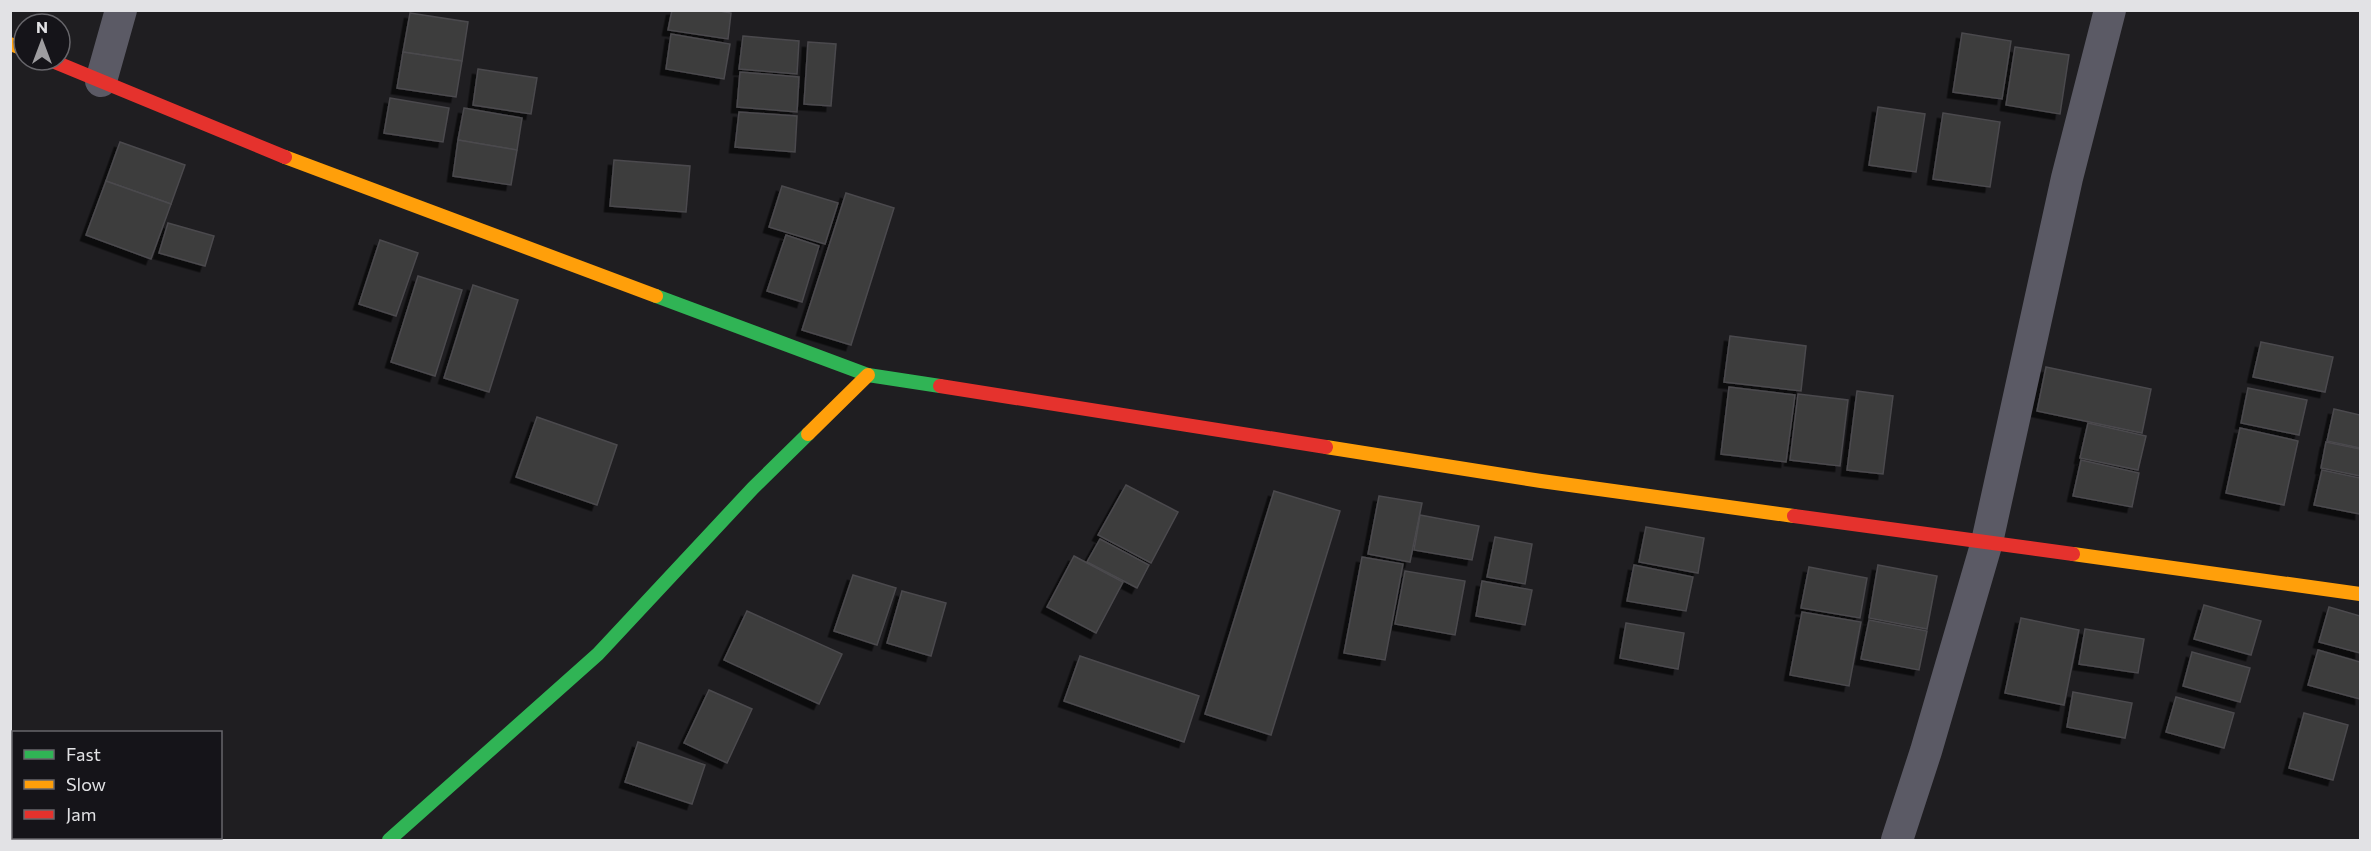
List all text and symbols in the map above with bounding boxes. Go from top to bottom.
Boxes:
north arrow [12,12,72,72]
text: N [36,17,48,36]
legend [12,731,222,839]
text: Fast [66,743,101,765]
text: Slow [66,773,106,795]
text: Jam [66,803,96,825]

